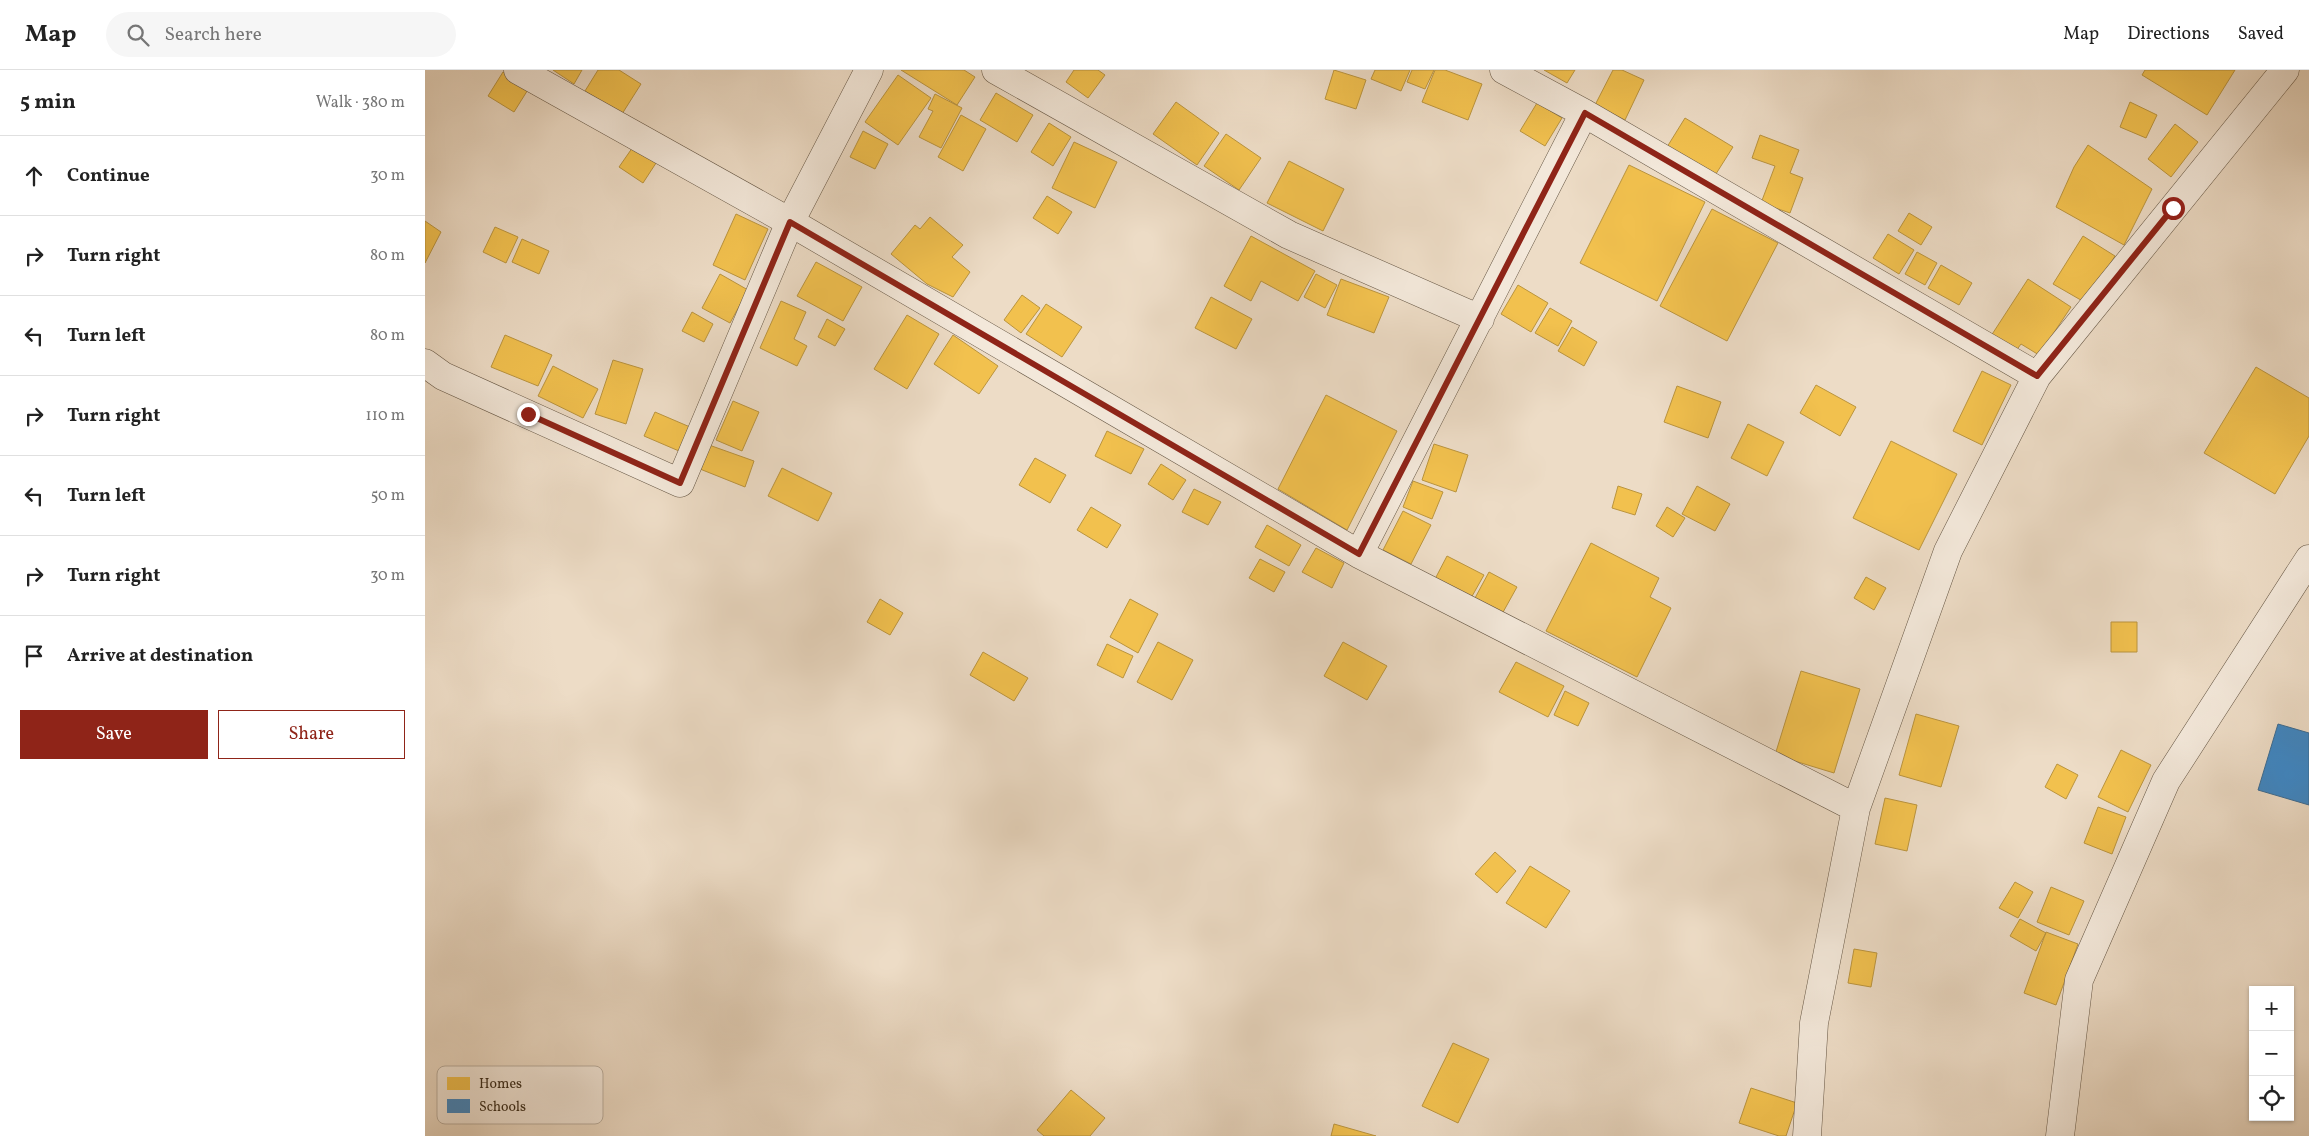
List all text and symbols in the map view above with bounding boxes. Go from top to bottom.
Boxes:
search box [106,12,456,57]
text: Map [25,18,76,52]
icon: search [124,21,152,49]
text: Search here [164,22,262,48]
text: Map [2063,22,2099,47]
text: Directions [2127,22,2210,47]
text: Saved [2238,22,2284,47]
text: 5 min [20,88,76,117]
text: Walk · 380 m [316,92,405,114]
icon: ahead [20,162,48,190]
text: Continue [67,163,150,189]
text: 30 m [370,165,405,187]
route start [2162,197,2185,220]
icon: right [20,242,48,270]
text: Turn right [67,243,160,269]
text: 80 m [370,245,405,267]
icon: left [20,322,48,350]
text: Turn left [67,323,146,349]
text: 80 m [370,325,405,347]
icon: right [20,402,48,430]
text: Turn right [67,403,160,429]
route end [517,403,540,426]
text: 110 m [366,405,405,427]
icon: left [20,482,48,510]
text: Turn left [67,483,146,509]
text: 50 m [371,485,405,507]
icon: right [20,562,48,590]
text: Turn right [67,563,160,589]
text: 30 m [370,565,405,587]
icon: arrive [20,642,48,670]
text: Arrive at destination [67,643,253,669]
button: Save [20,710,208,759]
button: Share [218,710,405,759]
map controls [2249,986,2294,1121]
button: + [2249,986,2294,1031]
button: − [2249,1031,2294,1076]
legend [437,1066,603,1124]
text: Homes [479,1075,522,1094]
button: locate [2249,1076,2294,1121]
text: Schools [479,1098,526,1117]

